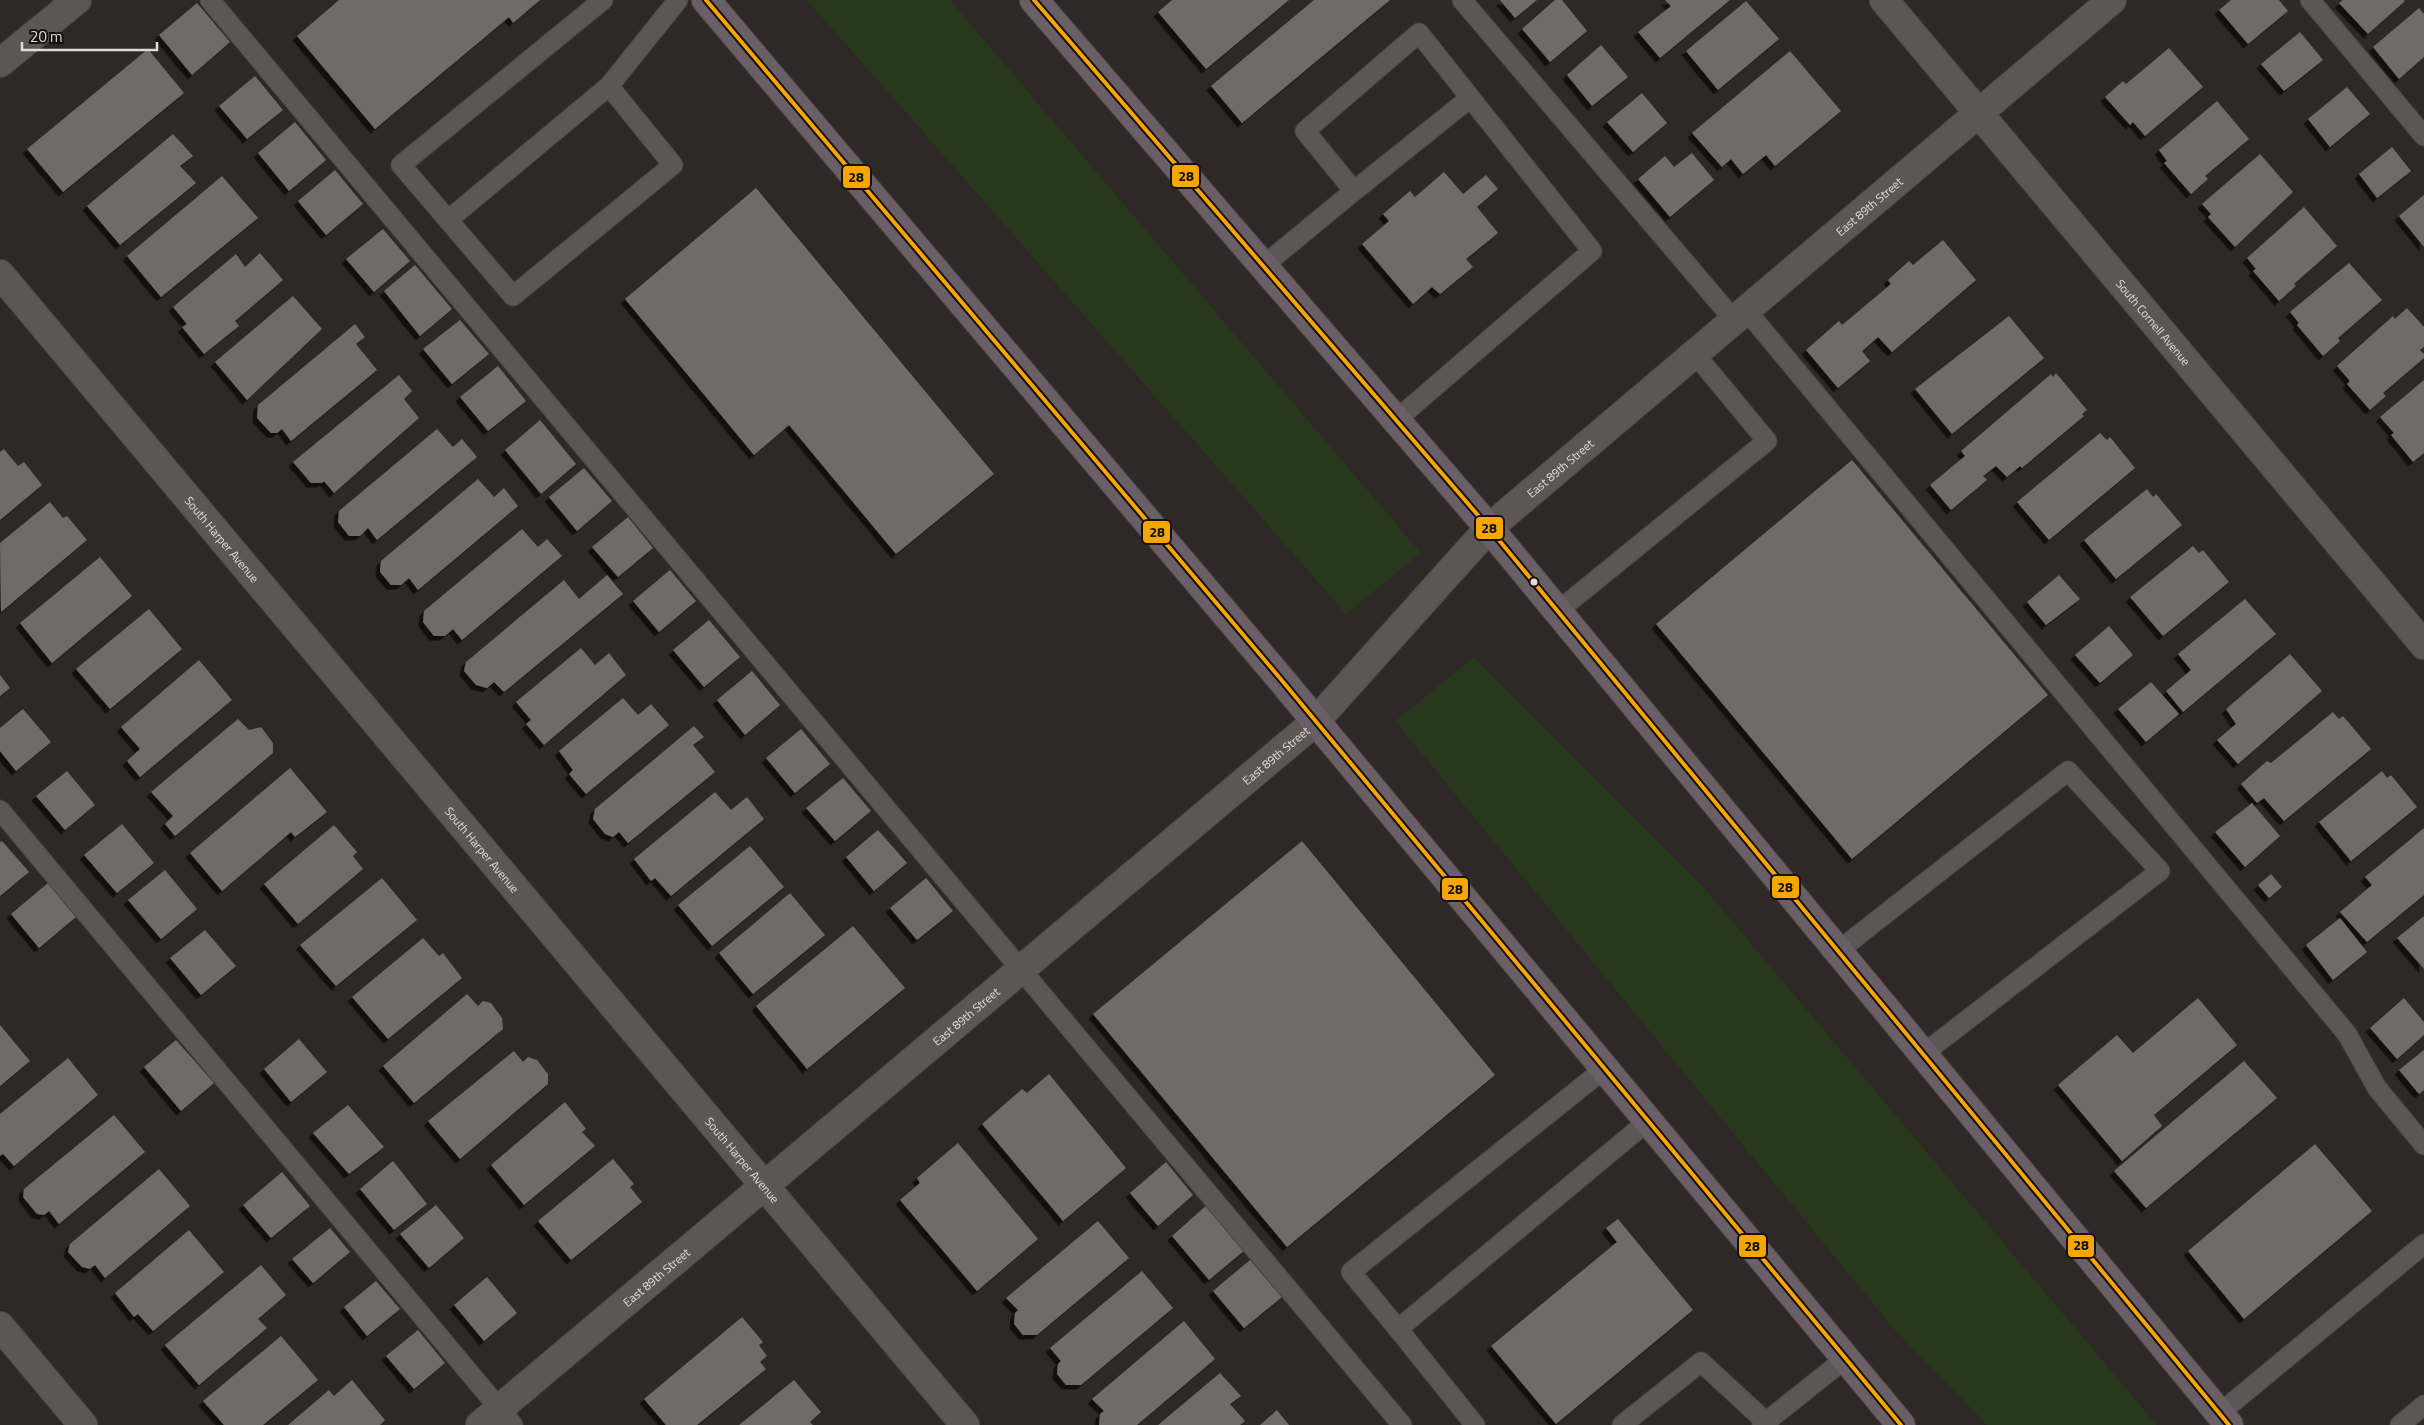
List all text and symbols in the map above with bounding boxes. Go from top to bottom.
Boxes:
scale bar [22,20,158,52]
text: 20 m [30,25,63,48]
line badge: 28 [1171,164,1200,188]
line badge: 28 [842,165,871,189]
text: 28 [1178,165,1194,186]
text: 28 [848,166,864,187]
street label: East 89th Street [1831,172,1907,240]
street label: South Cornell Avenue [2112,275,2195,369]
street label: East 89th Street [1522,433,1598,502]
street label: South Harper Avenue [180,492,264,586]
line badge: 28 [1475,516,1504,540]
text: 28 [1481,517,1497,538]
line badge: 28 [1142,520,1171,544]
text: 28 [1149,521,1165,542]
unlabelled marker [1529,577,1539,587]
street label: East 89th Street [1238,721,1314,789]
street label: South Harper Avenue [441,802,524,897]
line badge: 28 [1771,875,1800,899]
text: 28 [1777,876,1793,897]
line badge: 28 [1441,877,1469,901]
text: 28 [1447,878,1463,899]
street label: East 89th Street [928,982,1004,1050]
street label: South Harper Avenue [701,1113,785,1207]
line badge: 28 [1738,1234,1767,1258]
line badge: 28 [2067,1234,2095,1258]
text: 28 [2073,1234,2089,1255]
text: 28 [1744,1235,1760,1256]
street label: East 89th Street [618,1242,694,1311]

